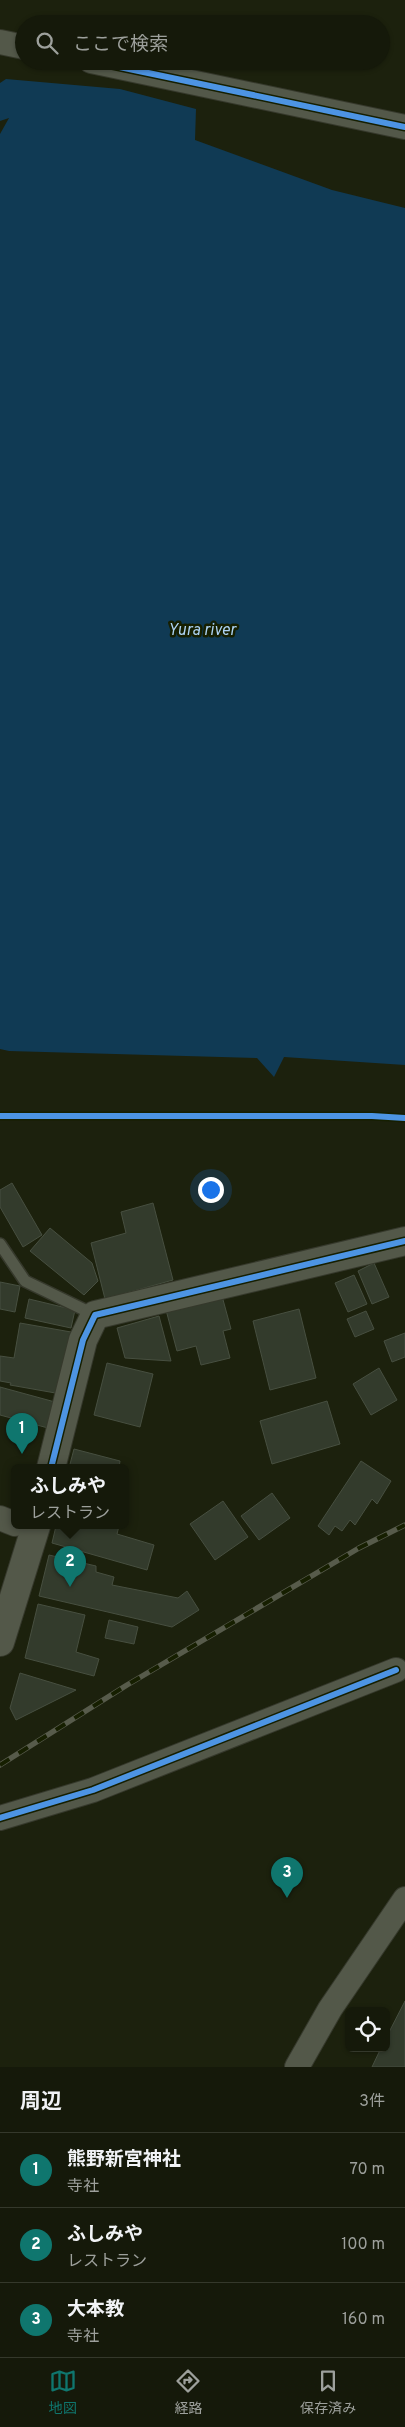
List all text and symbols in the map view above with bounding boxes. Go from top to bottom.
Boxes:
search box [15,15,390,70]
icon: search [33,29,61,57]
text: ここで検索 [73,33,168,57]
water label: Yura river [168,621,238,641]
your location [198,1177,224,1203]
pin: 1 [6,1413,38,1454]
popup [11,1464,129,1529]
text: ふしみや [30,1475,106,1499]
text: レストラン [30,1504,110,1524]
pin: 2 [54,1546,86,1587]
pin: 3 [271,1857,303,1898]
map controls [345,2007,390,2052]
button: locate [345,2007,390,2052]
text: 周辺 [20,2089,62,2116]
text: 3件 [359,2092,385,2112]
text: 熊野新宮神社 [67,2148,181,2172]
text: 1 [33,2160,39,2180]
text: 70 m [350,2160,385,2180]
text: 寺社 [67,2177,99,2197]
text: ふしみや [67,2223,143,2247]
text: 2 [31,2235,41,2255]
text: 100 m [341,2235,385,2255]
text: レストラン [67,2252,147,2272]
text: 大本教 [67,2298,124,2322]
text: 3 [31,2310,41,2330]
text: 160 m [342,2310,385,2330]
text: 寺社 [67,2327,99,2347]
tab: 地図 [49,2367,77,2418]
tab: 経路 [174,2367,202,2418]
tab: 保存済み [300,2367,356,2418]

